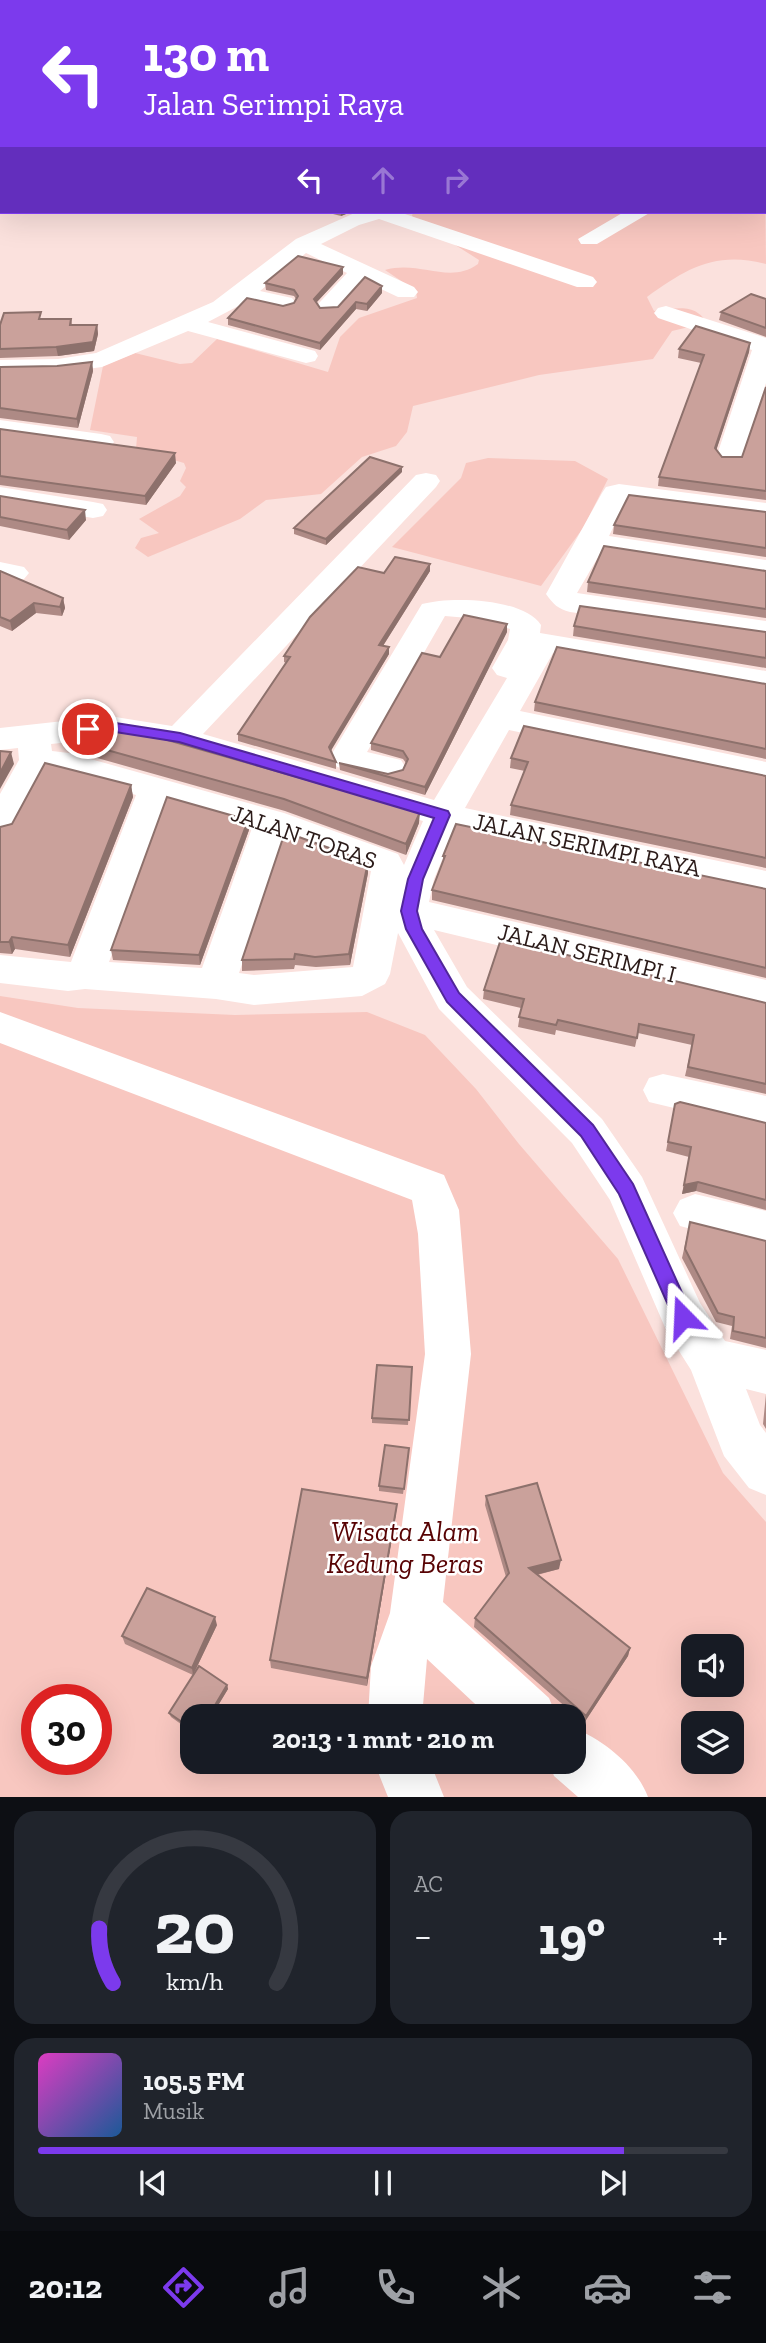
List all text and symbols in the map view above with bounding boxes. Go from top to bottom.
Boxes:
text: 130 m [143,25,269,84]
icon: left [28,28,119,119]
text: Jalan Serimpi Raya [143,85,404,123]
icon: left [291,161,329,199]
icon: ahead [364,161,402,199]
icon: right [437,161,475,199]
pin [58,699,118,759]
icon: arrive [69,710,107,748]
street label: JALAN TORAS [228,798,381,875]
street label: JALAN SERIMPI RAYA [471,806,704,883]
street label: JALAN SERIMPI I [495,916,679,989]
position arrow [646,1280,720,1354]
park label: Wisata Alam Kedung Beras [326,1515,484,1580]
map controls [681,1634,744,1774]
button: sound [681,1634,744,1697]
speed limit sign: 30 [21,1684,112,1775]
button: layers [681,1711,744,1774]
text: 20:13 · 1 mnt · 210 m [272,1723,494,1755]
text: AC [414,1870,443,1898]
text: 20 [154,1885,236,1973]
text: 19° [538,1905,605,1967]
text: − [414,1913,432,1959]
text: + [712,1913,728,1959]
text: km/h [166,1966,224,1996]
text: 105.5 FM [143,2065,245,2097]
text: Musik [143,2097,204,2125]
icon: previous [134,2164,172,2202]
icon: pause [364,2164,402,2202]
icon: next [594,2164,632,2202]
icon: directions [159,2263,208,2312]
icon: music [265,2263,314,2312]
icon: phone [371,2263,420,2312]
icon: climate [477,2263,526,2312]
icon: car [583,2263,632,2312]
icon: filters [688,2263,737,2312]
text: 20:12 [28,2268,102,2306]

